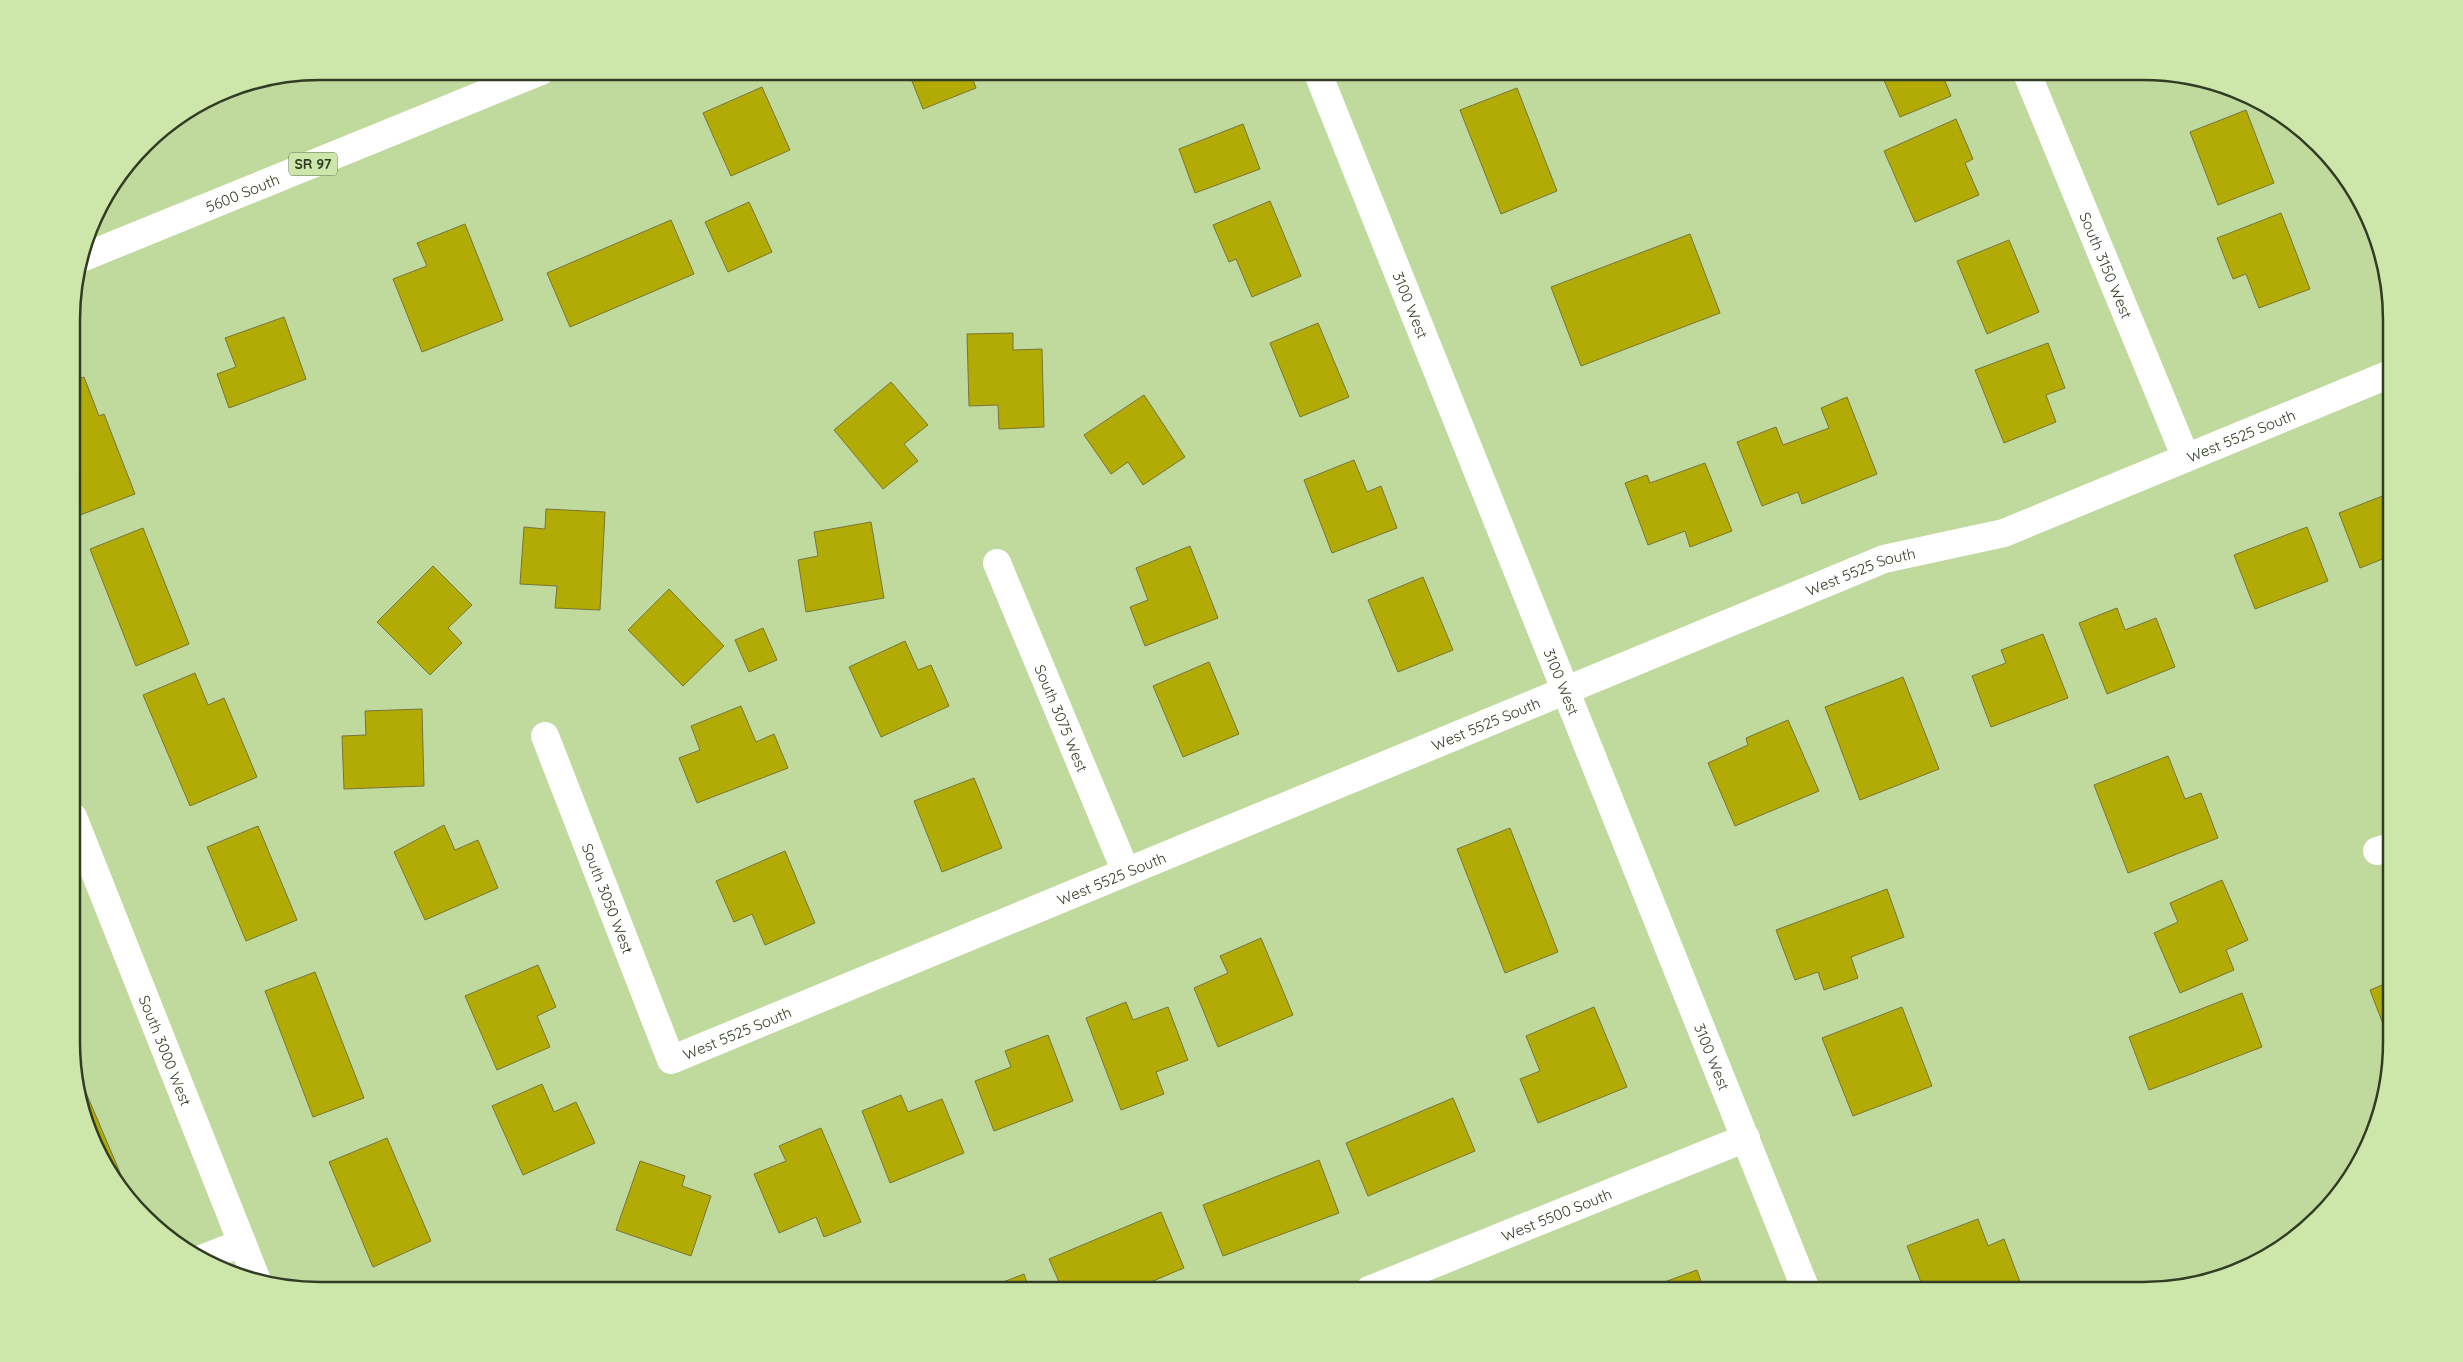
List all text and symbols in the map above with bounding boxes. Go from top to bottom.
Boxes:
road number: SR 97 [289,152,337,175]
street label: 5600 South [203,169,282,216]
street label: South 3150 West [2076,209,2137,321]
street label: 3100 West [1389,269,1433,341]
street label: West 5525 South [2184,405,2298,466]
street label: West 5525 South [1803,543,1917,600]
street label: 3100 West [1540,646,1584,718]
street label: South 3075 West [1031,661,1093,775]
street label: West 5525 South [1429,693,1543,754]
street label: South 3050 West [578,840,638,956]
street label: West 5525 South [1054,847,1168,909]
street label: South 3000 West [135,992,196,1108]
street label: West 5525 South [680,1002,794,1064]
street label: 3100 West [1690,1020,1734,1093]
street label: West 5500 South [1499,1184,1614,1245]

